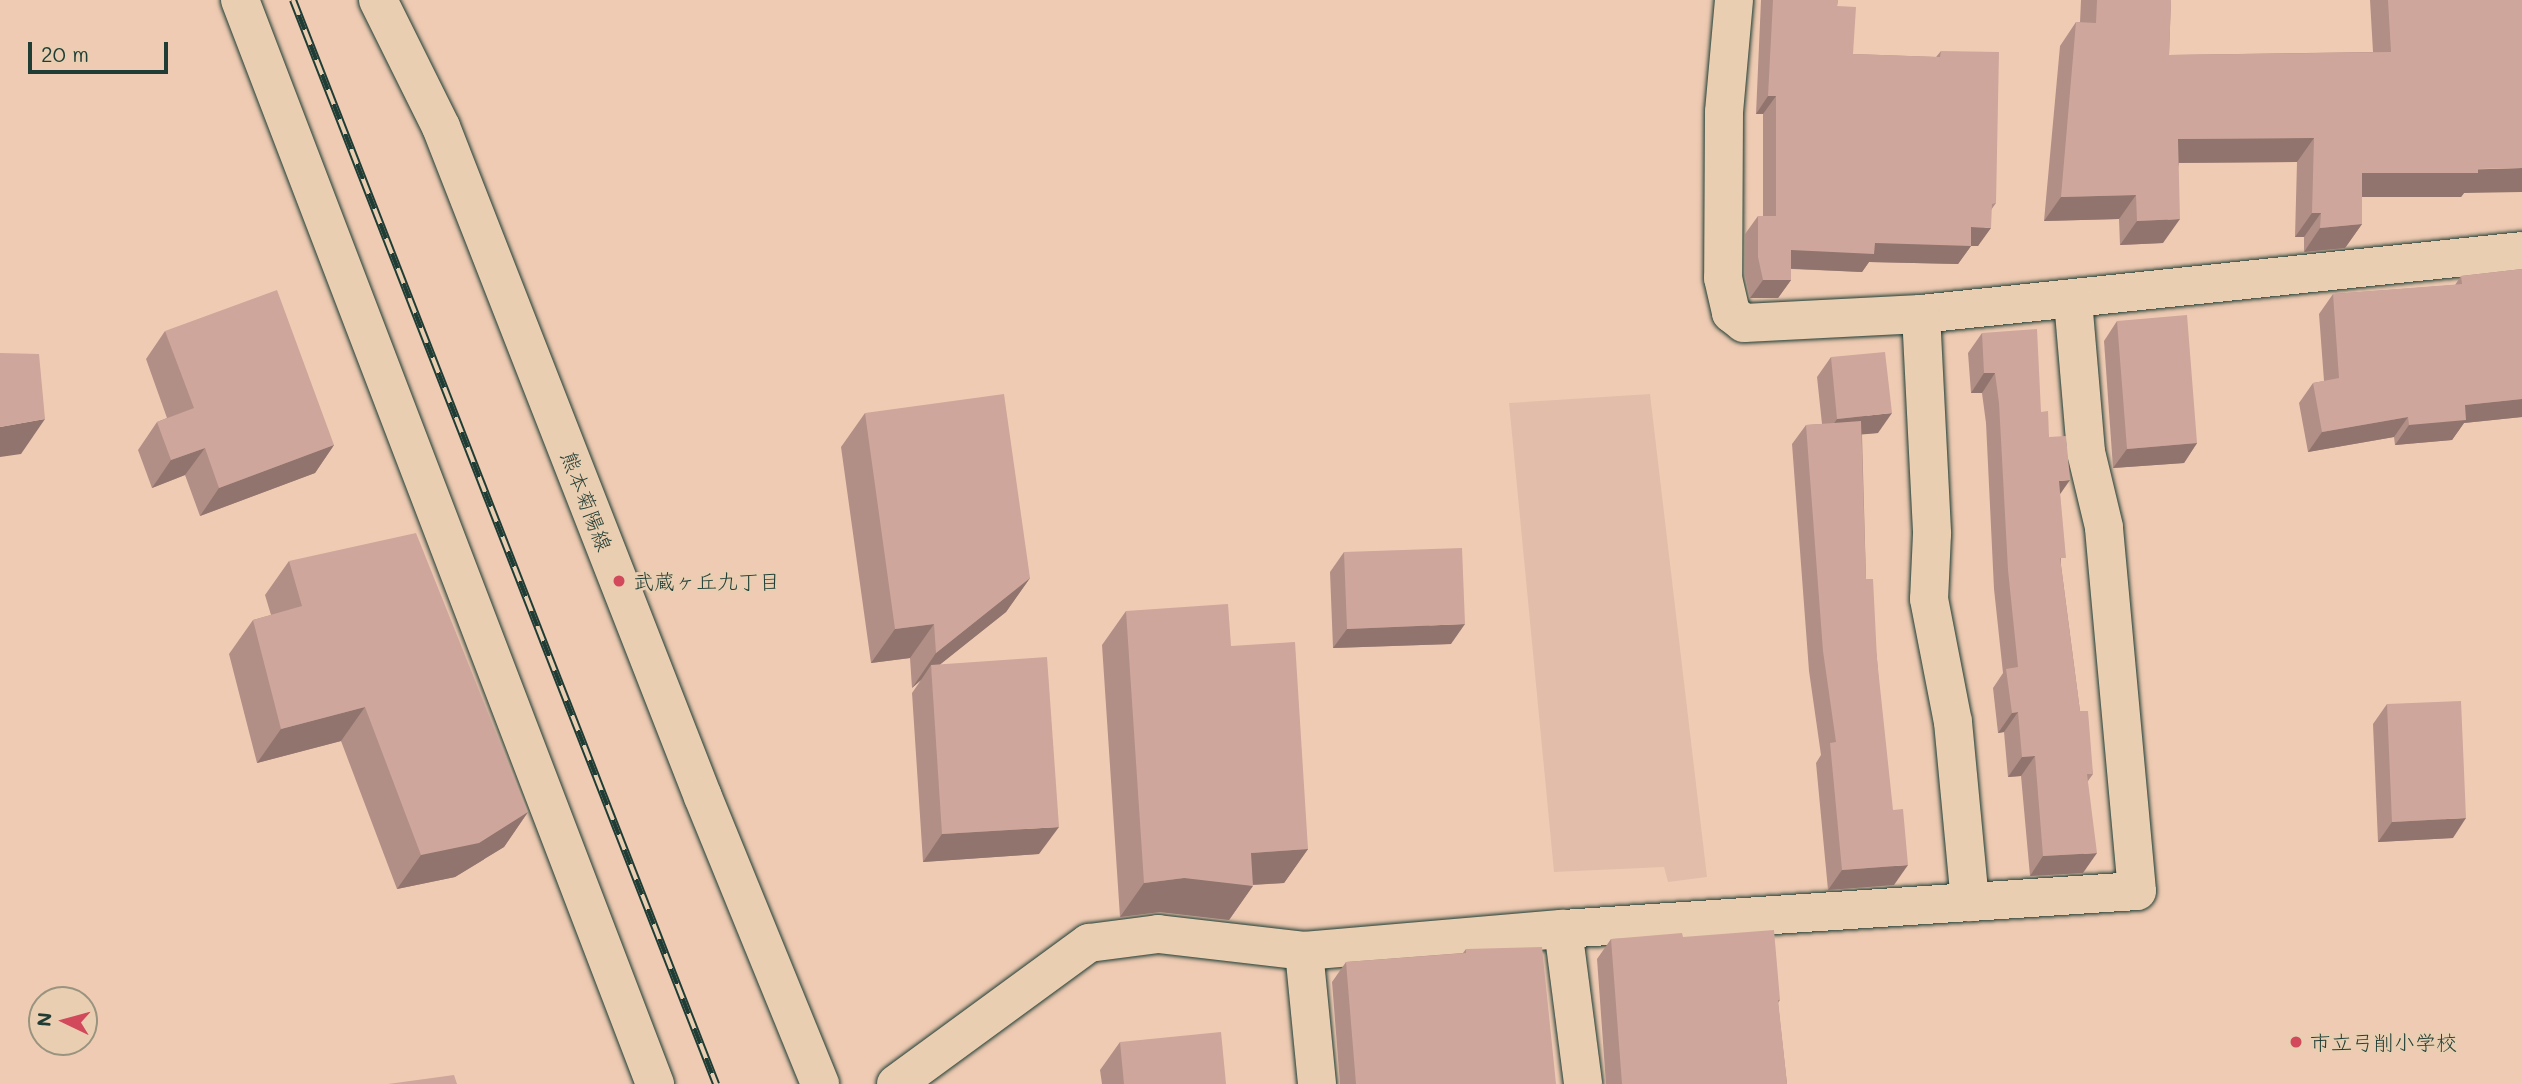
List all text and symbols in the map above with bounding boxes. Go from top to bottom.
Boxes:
scale bar [32,28,172,72]
text: 20 m [41,40,89,67]
street label: 熊本菊陽線 [556,447,618,555]
place label: 武蔵ヶ丘九丁目 [633,568,780,594]
marker: 武蔵ヶ丘九丁目 [611,573,627,589]
north arrow [28,986,98,1056]
text: N [30,1011,57,1028]
place label: 市立弓削小学校 [2310,1029,2457,1055]
marker: 市立弓削小学校 [2288,1034,2304,1050]

